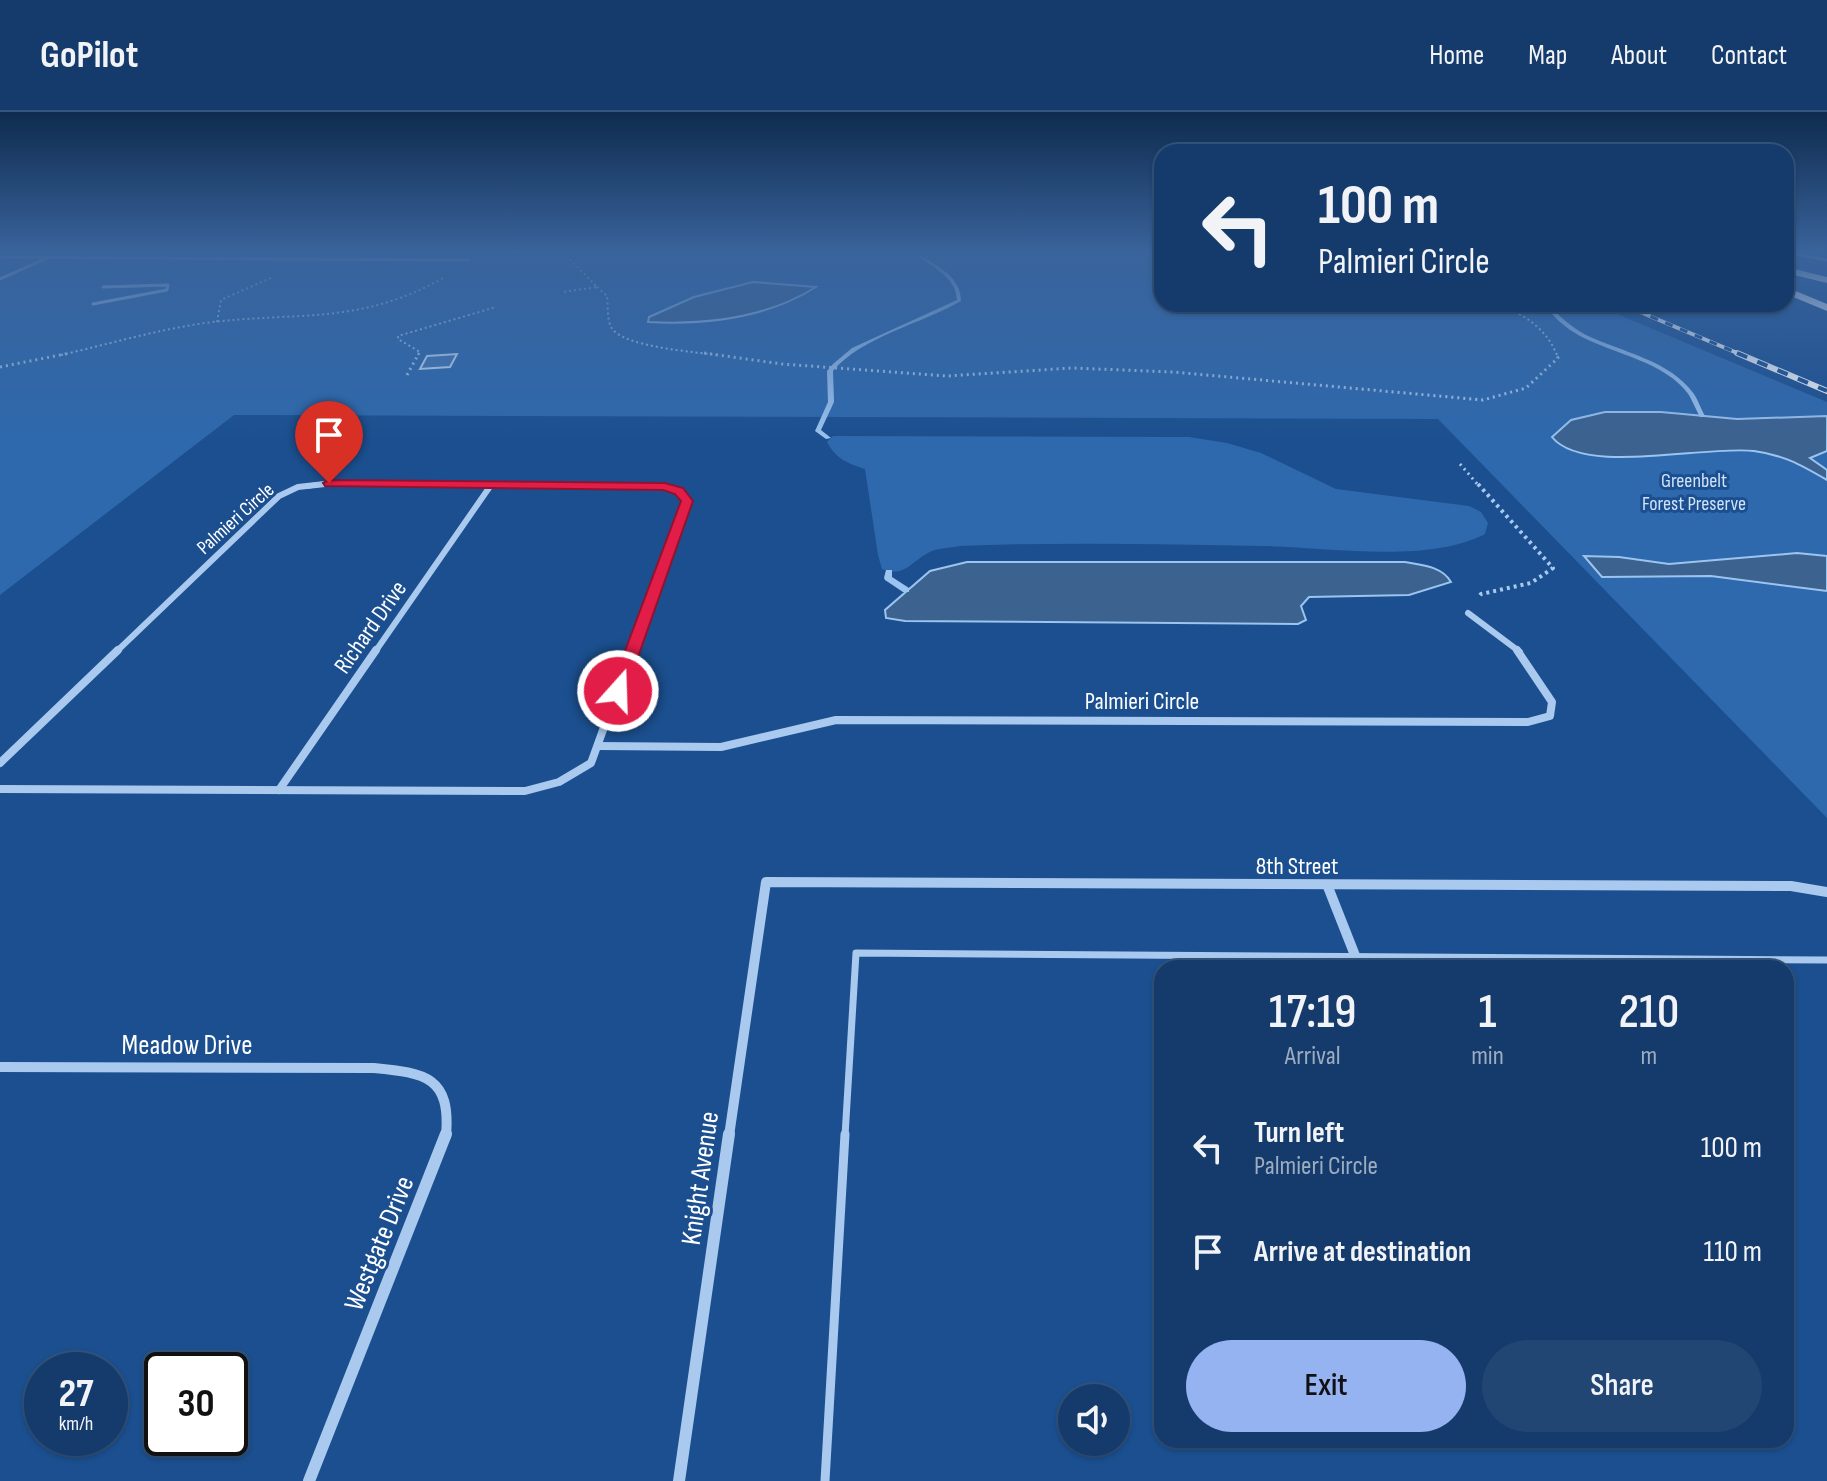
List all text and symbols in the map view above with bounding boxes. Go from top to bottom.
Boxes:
text: GoPilot [40,33,138,78]
text: Home [1429,39,1484,72]
text: Map [1528,39,1567,72]
text: About [1611,39,1667,72]
text: Contact [1711,39,1787,72]
text: 100 m [1318,173,1439,240]
icon: left [1186,176,1290,280]
text: Palmieri Circle [1318,241,1490,284]
pin [295,401,363,483]
icon: arrive [307,413,351,457]
park label: Greenbelt Forest Preserve [1642,469,1746,516]
street label: Palmieri Circle [192,478,279,560]
street label: Richard Drive [328,575,413,679]
position arrow [576,649,660,733]
street label: Palmieri Circle [1085,687,1199,716]
street label: 8th Street [1256,852,1338,881]
text: 17:19 [1269,984,1356,1041]
text: 1 [1479,984,1496,1041]
text: 210 [1619,984,1679,1041]
street label: Meadow Drive [122,1029,252,1062]
text: Arrival [1285,1041,1341,1072]
text: min [1471,1041,1504,1072]
text: m [1641,1041,1657,1072]
street label: Knight Avenue [675,1109,726,1247]
text: Turn left [1254,1115,1344,1151]
icon: left [1186,1126,1230,1170]
text: 100 m [1701,1130,1762,1166]
text: Palmieri Circle [1254,1151,1378,1182]
street label: Westgate Drive [337,1172,421,1316]
icon: arrive [1186,1230,1230,1274]
text: Arrive at destination [1254,1234,1471,1270]
text: 110 m [1704,1234,1762,1270]
button: Exit [1186,1340,1466,1432]
button: Share [1482,1340,1762,1432]
speed limit sign: 30 [144,1352,248,1456]
text: 27 [59,1370,93,1418]
map controls [1058,1384,1130,1456]
button: sound [1058,1384,1130,1456]
text: km/h [59,1412,93,1436]

